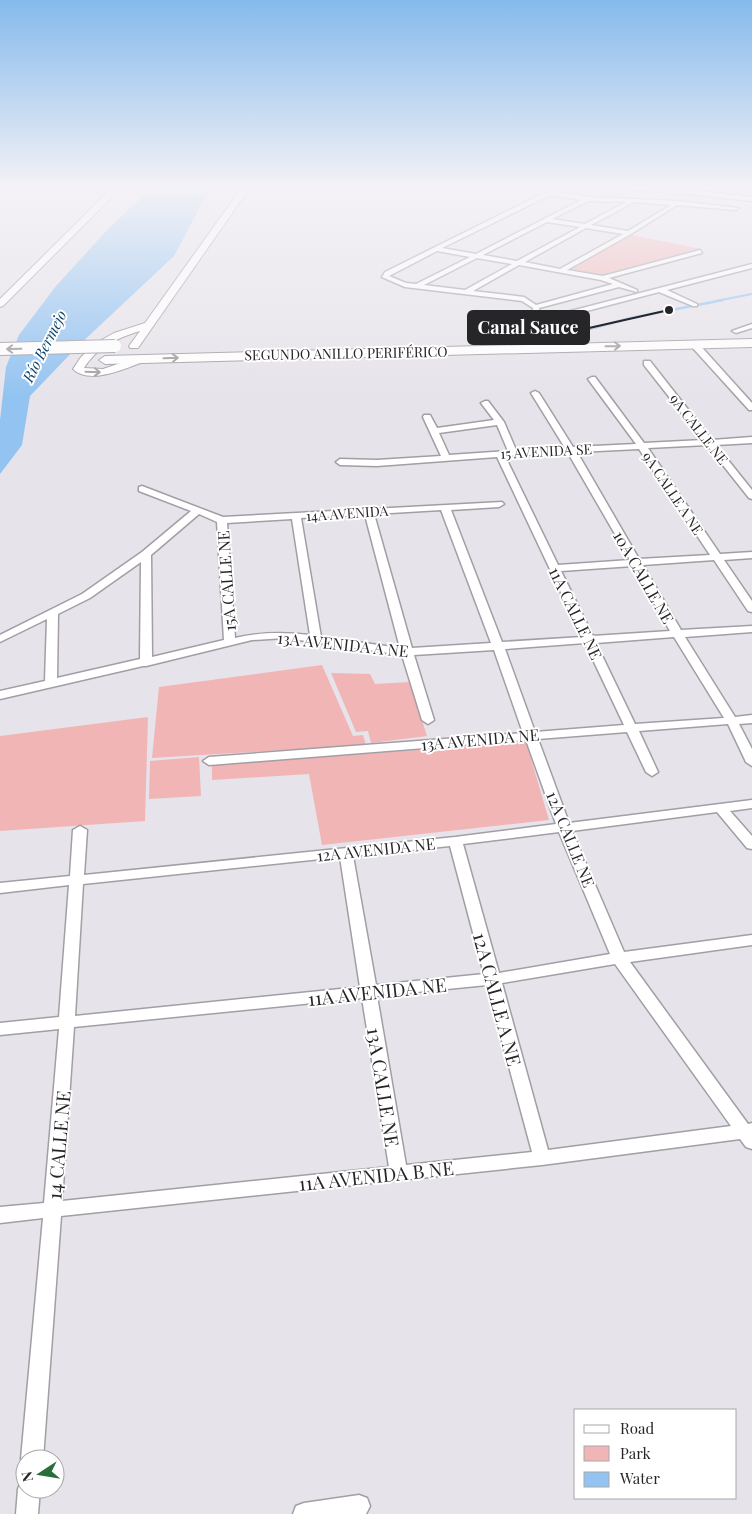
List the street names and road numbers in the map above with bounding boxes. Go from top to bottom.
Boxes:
street label: SEGUNDO ANILLO PERIFÉRICO [244,342,448,364]
street label: 9A CALLE NE [666,390,732,468]
street label: 15 AVENIDA SE [500,439,592,463]
street label: 9A CALLE A NE [638,448,708,538]
street label: 14A AVENIDA [305,501,389,525]
street label: 10A CALLE NE [609,527,679,627]
street label: 15A CALLE NE [212,530,240,632]
street label: 11A CALLE NE [545,563,607,663]
street label: 13A AVENIDA A NE [276,627,410,661]
street label: 13A AVENIDA NE [420,723,540,755]
street label: 12A CALLE NE [542,788,600,890]
street label: 12A AVENIDA NE [316,832,436,866]
street label: 12A CALLE A NE [468,929,528,1069]
street label: 11A AVENIDA NE [306,971,448,1011]
street label: 13A CALLE NE [362,1026,406,1148]
street label: 14 CALLE NE [40,1089,76,1201]
street label: 11A AVENIDA B NE [297,1154,455,1196]

